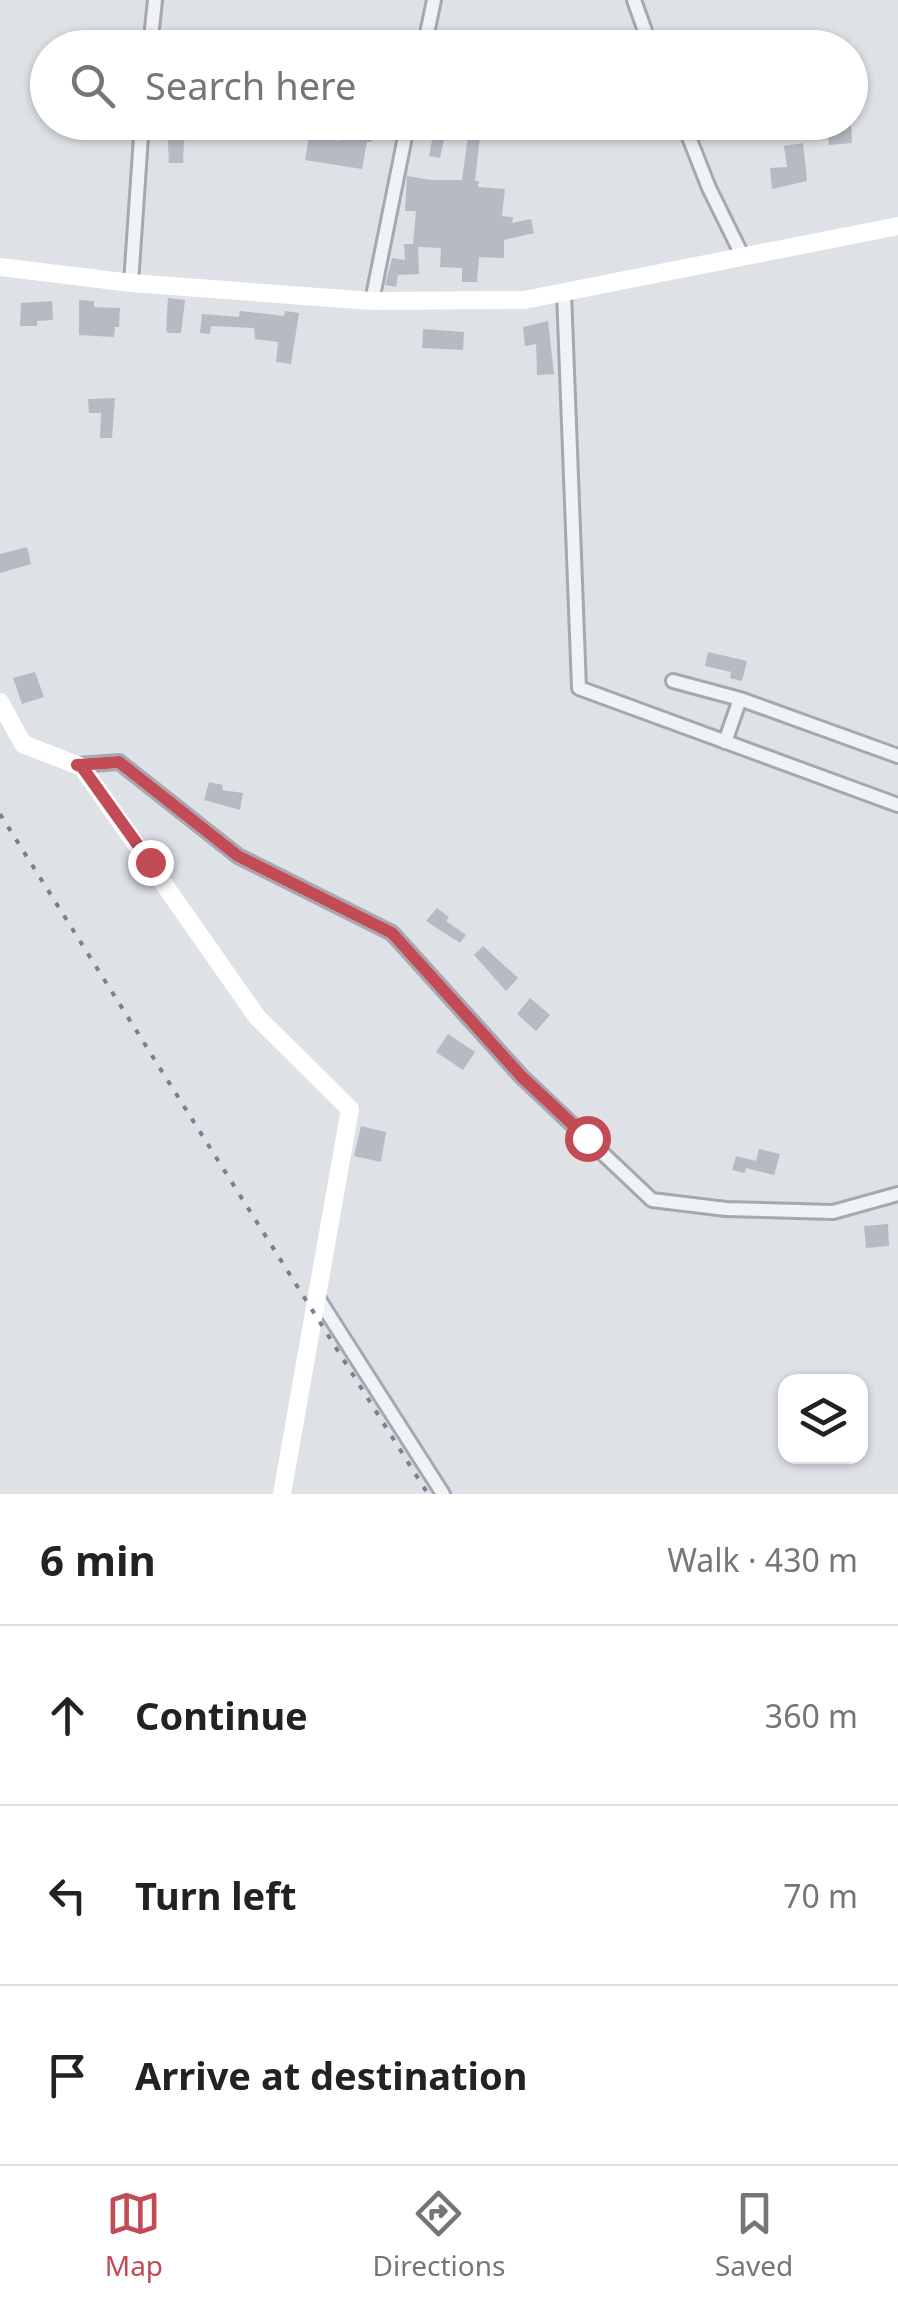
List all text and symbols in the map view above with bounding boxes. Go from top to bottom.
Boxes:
search box [30,30,868,140]
icon: search [65,58,120,113]
text: Search here [145,59,356,111]
route end [128,840,174,886]
route start [565,1116,611,1162]
map controls [778,1374,868,1464]
button: layers [778,1374,868,1464]
text: 6 min [40,1531,156,1588]
text: Walk · 430 m [667,1538,858,1581]
icon: ahead [40,1688,95,1743]
text: Continue [135,1689,308,1741]
text: 360 m [765,1694,858,1737]
icon: left [40,1868,95,1923]
text: Turn left [135,1869,297,1921]
text: 70 m [783,1874,858,1917]
icon: arrive [40,2048,95,2103]
text: Arrive at destination [135,2049,527,2101]
tab: Map [105,2186,163,2284]
tab: Directions [373,2186,505,2284]
tab: Saved [715,2186,793,2284]

